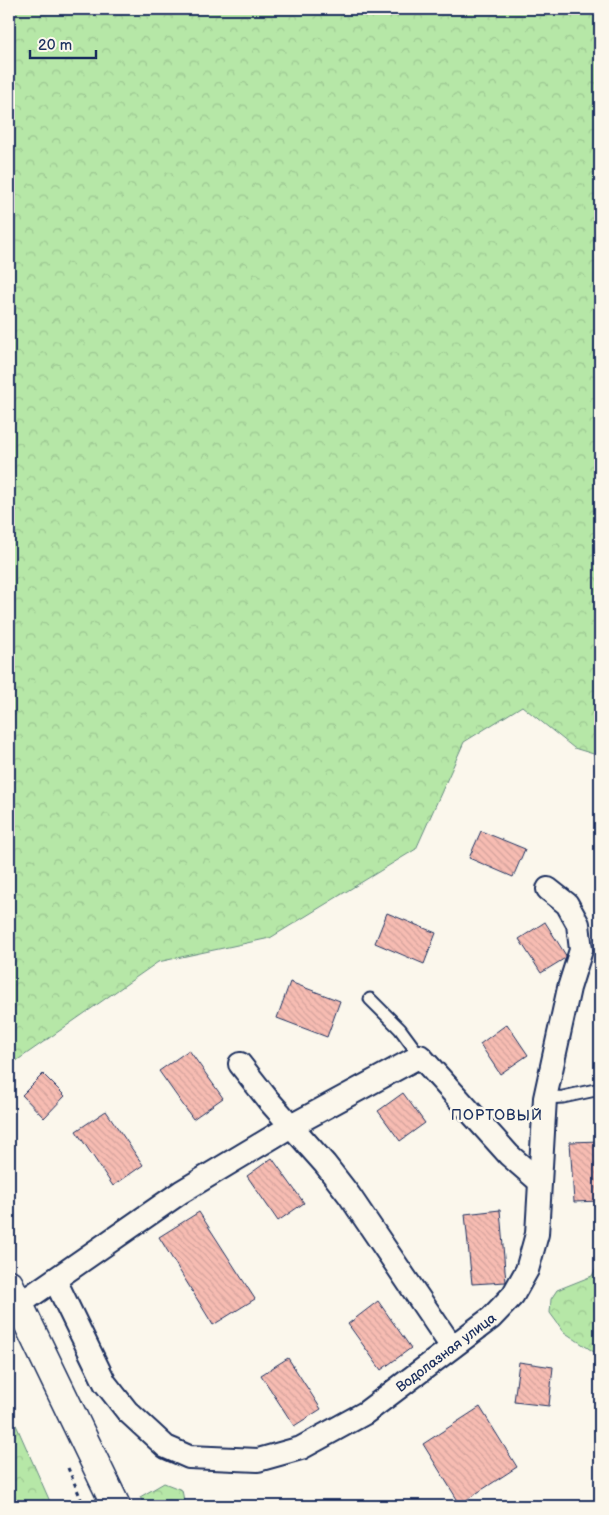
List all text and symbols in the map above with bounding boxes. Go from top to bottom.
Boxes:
scale bar [30,28,96,60]
text: 20 m [38,36,72,55]
district label: ПОРТОВЫЙ [451,1106,543,1125]
street label: Водолазная улица [392,1308,500,1395]

